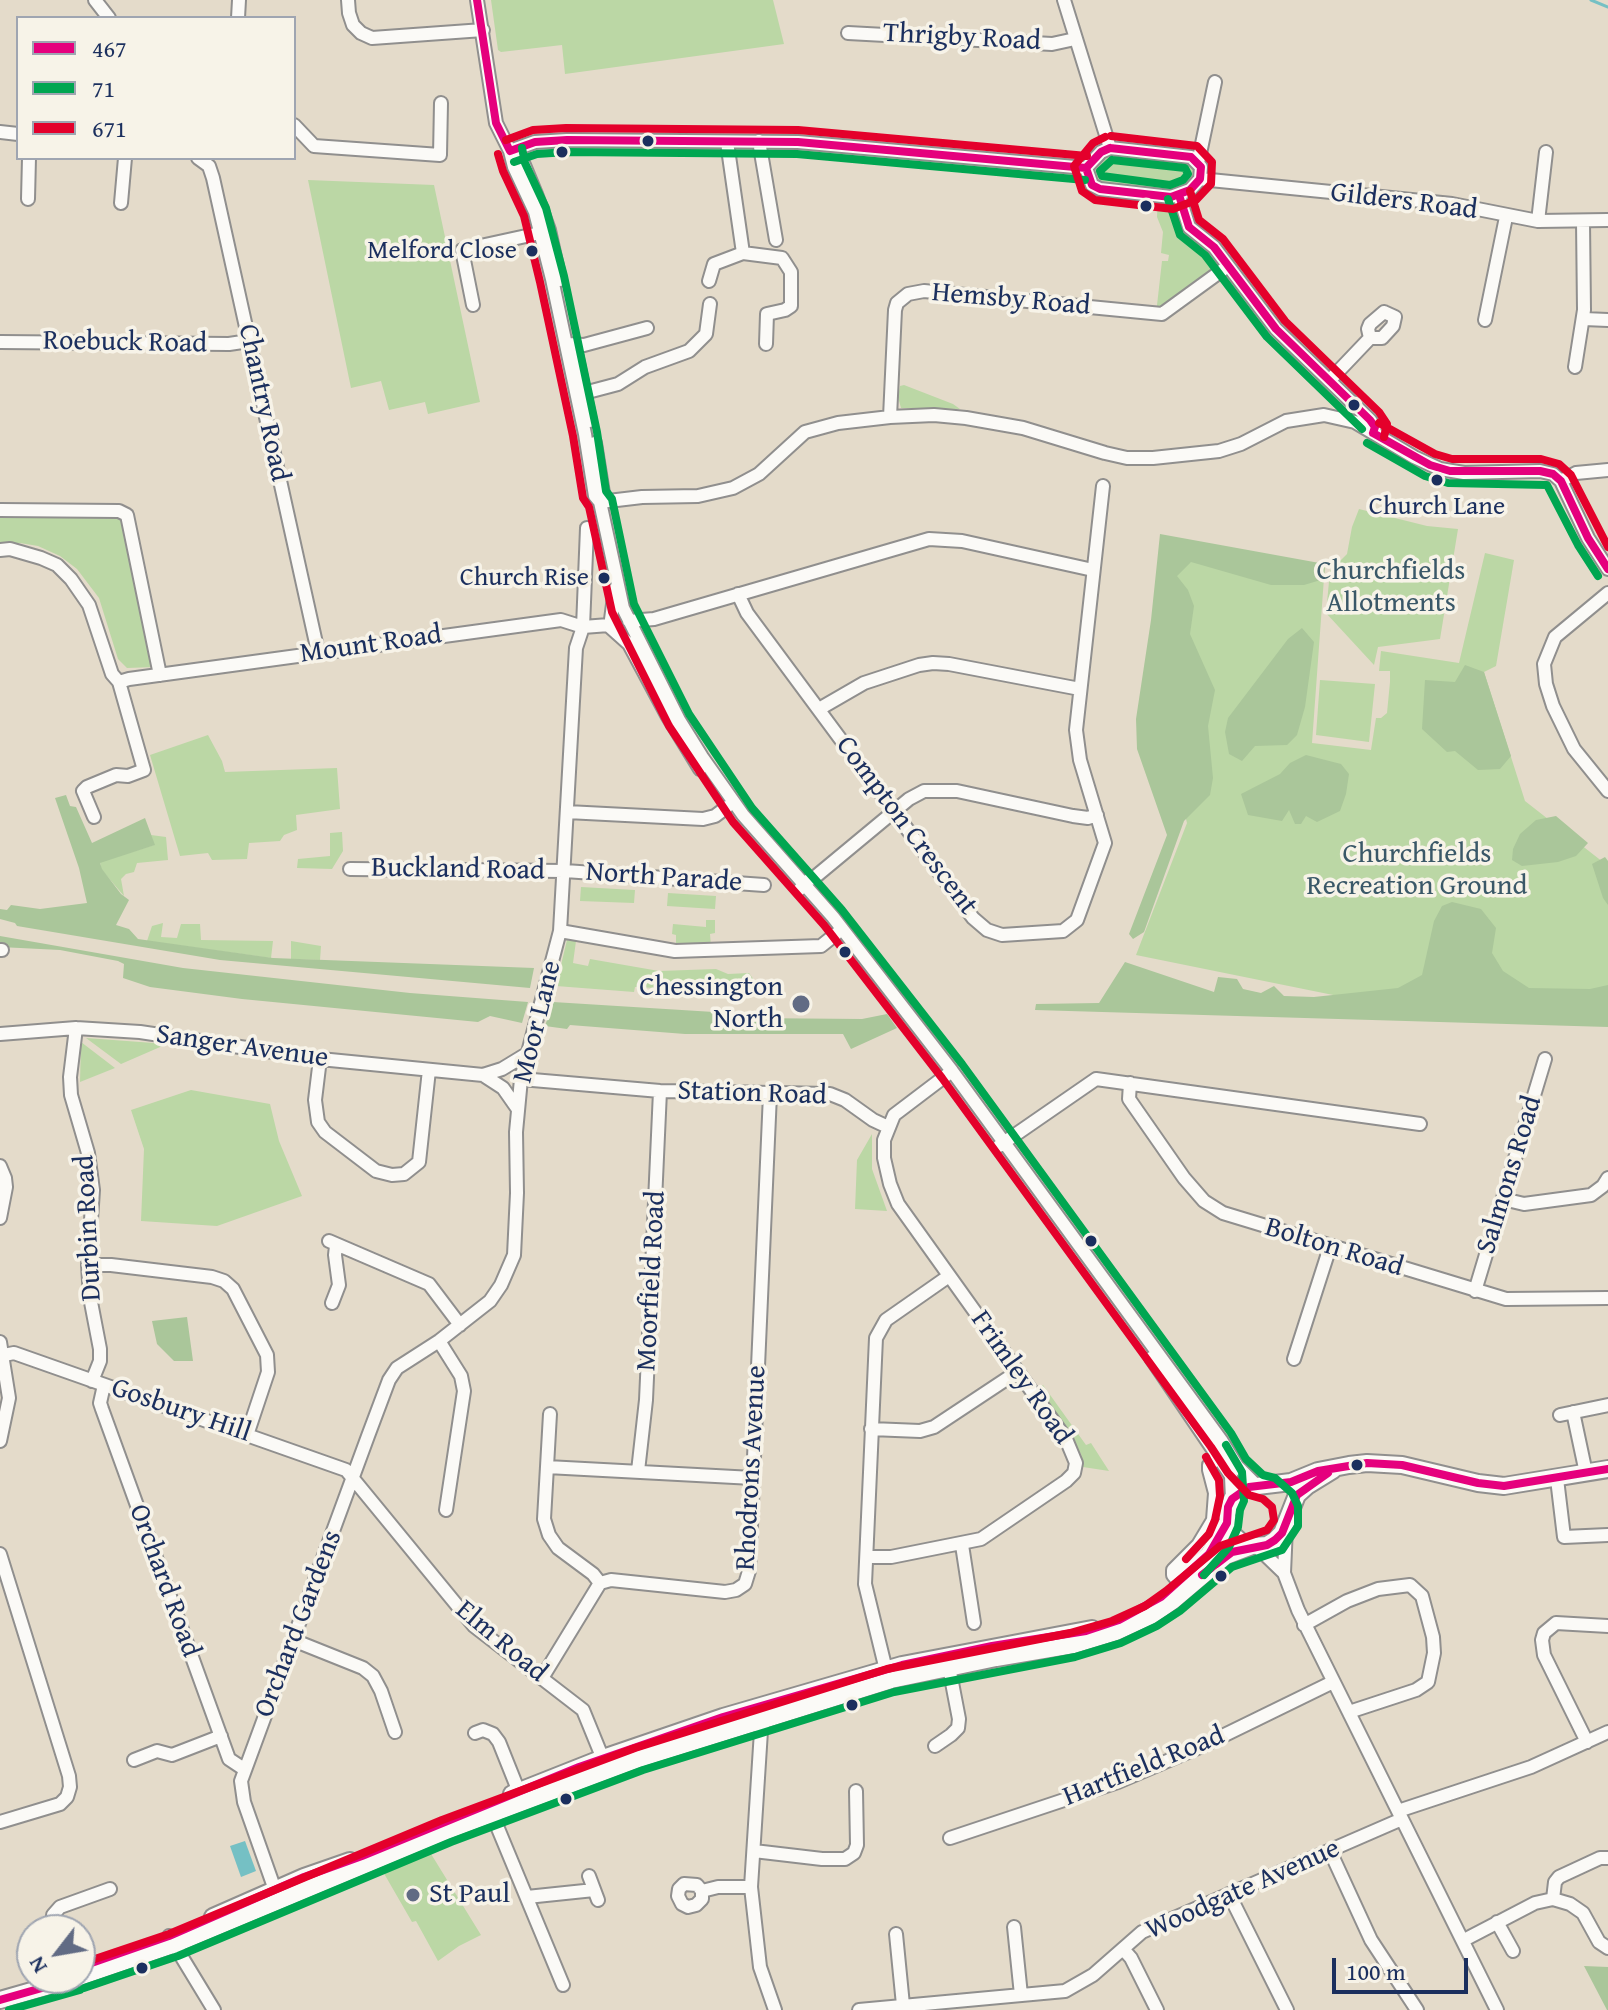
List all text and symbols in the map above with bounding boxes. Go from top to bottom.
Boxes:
legend [16,16,296,160]
street label: Thrigby Road [882,17,1042,59]
text: 467 [92,31,127,66]
text: 71 [92,71,115,106]
text: 671 [92,111,127,146]
unlabelled marker [640,133,656,149]
unlabelled marker [554,144,570,160]
street label: Gilders Road [1329,176,1479,228]
unlabelled marker [1138,198,1154,214]
place label: Melford Close [367,235,517,267]
marker: Melford Close [524,243,540,259]
street label: Hemsby Road [930,276,1092,324]
street label: Chantry Road [230,321,296,485]
street label: Roebuck Road [43,325,207,361]
unlabelled marker [1346,397,1362,413]
marker: Church Lane [1429,472,1445,488]
place label: Church Lane [1369,491,1505,523]
park label: Churchfields Allotments [1317,555,1465,621]
place label: Church Rise [460,562,589,594]
marker: Church Rise [596,570,612,586]
street label: Mount Road [298,618,444,672]
street label: Compton Crescent [828,730,984,922]
park label: Churchfields Recreation Ground [1307,838,1527,904]
street label: Buckland Road [371,852,545,888]
street label: North Parade [585,856,743,900]
unlabelled marker [837,944,853,960]
street label: Moor Lane [507,957,569,1087]
place label: Chessington North [639,971,783,1037]
marker: Chessington North [790,993,812,1015]
street label: Sanger Avenue [154,1018,330,1076]
street label: Station Road [677,1075,827,1113]
street label: Salmons Road [1470,1092,1550,1258]
street label: Durbin Road [68,1154,110,1302]
street label: Moorfield Road [630,1190,674,1372]
street label: Bolton Road [1261,1211,1407,1285]
unlabelled marker [1083,1233,1099,1249]
street label: Frimley Road [963,1305,1079,1451]
street label: Rhodrons Avenue [730,1365,774,1571]
street label: Gosbury Hill [107,1371,255,1451]
unlabelled marker [1349,1457,1365,1473]
street label: Orchard Road [121,1500,207,1662]
street label: Orchard Gardens [248,1526,350,1722]
unlabelled marker [1213,1568,1229,1584]
street label: Elm Road [448,1594,554,1690]
unlabelled marker [844,1697,860,1713]
street label: Hartfield Road [1059,1719,1229,1815]
unlabelled marker [558,1791,574,1807]
street label: Woodgate Avenue [1141,1832,1345,1948]
place label: St Paul [429,1878,510,1912]
marker: St Paul [404,1886,422,1904]
north arrow [16,1914,96,1994]
scale bar [1336,1942,1472,1992]
text: N [20,1951,55,1980]
text: 100 m [1346,1954,1406,1989]
unlabelled marker [134,1960,150,1976]

